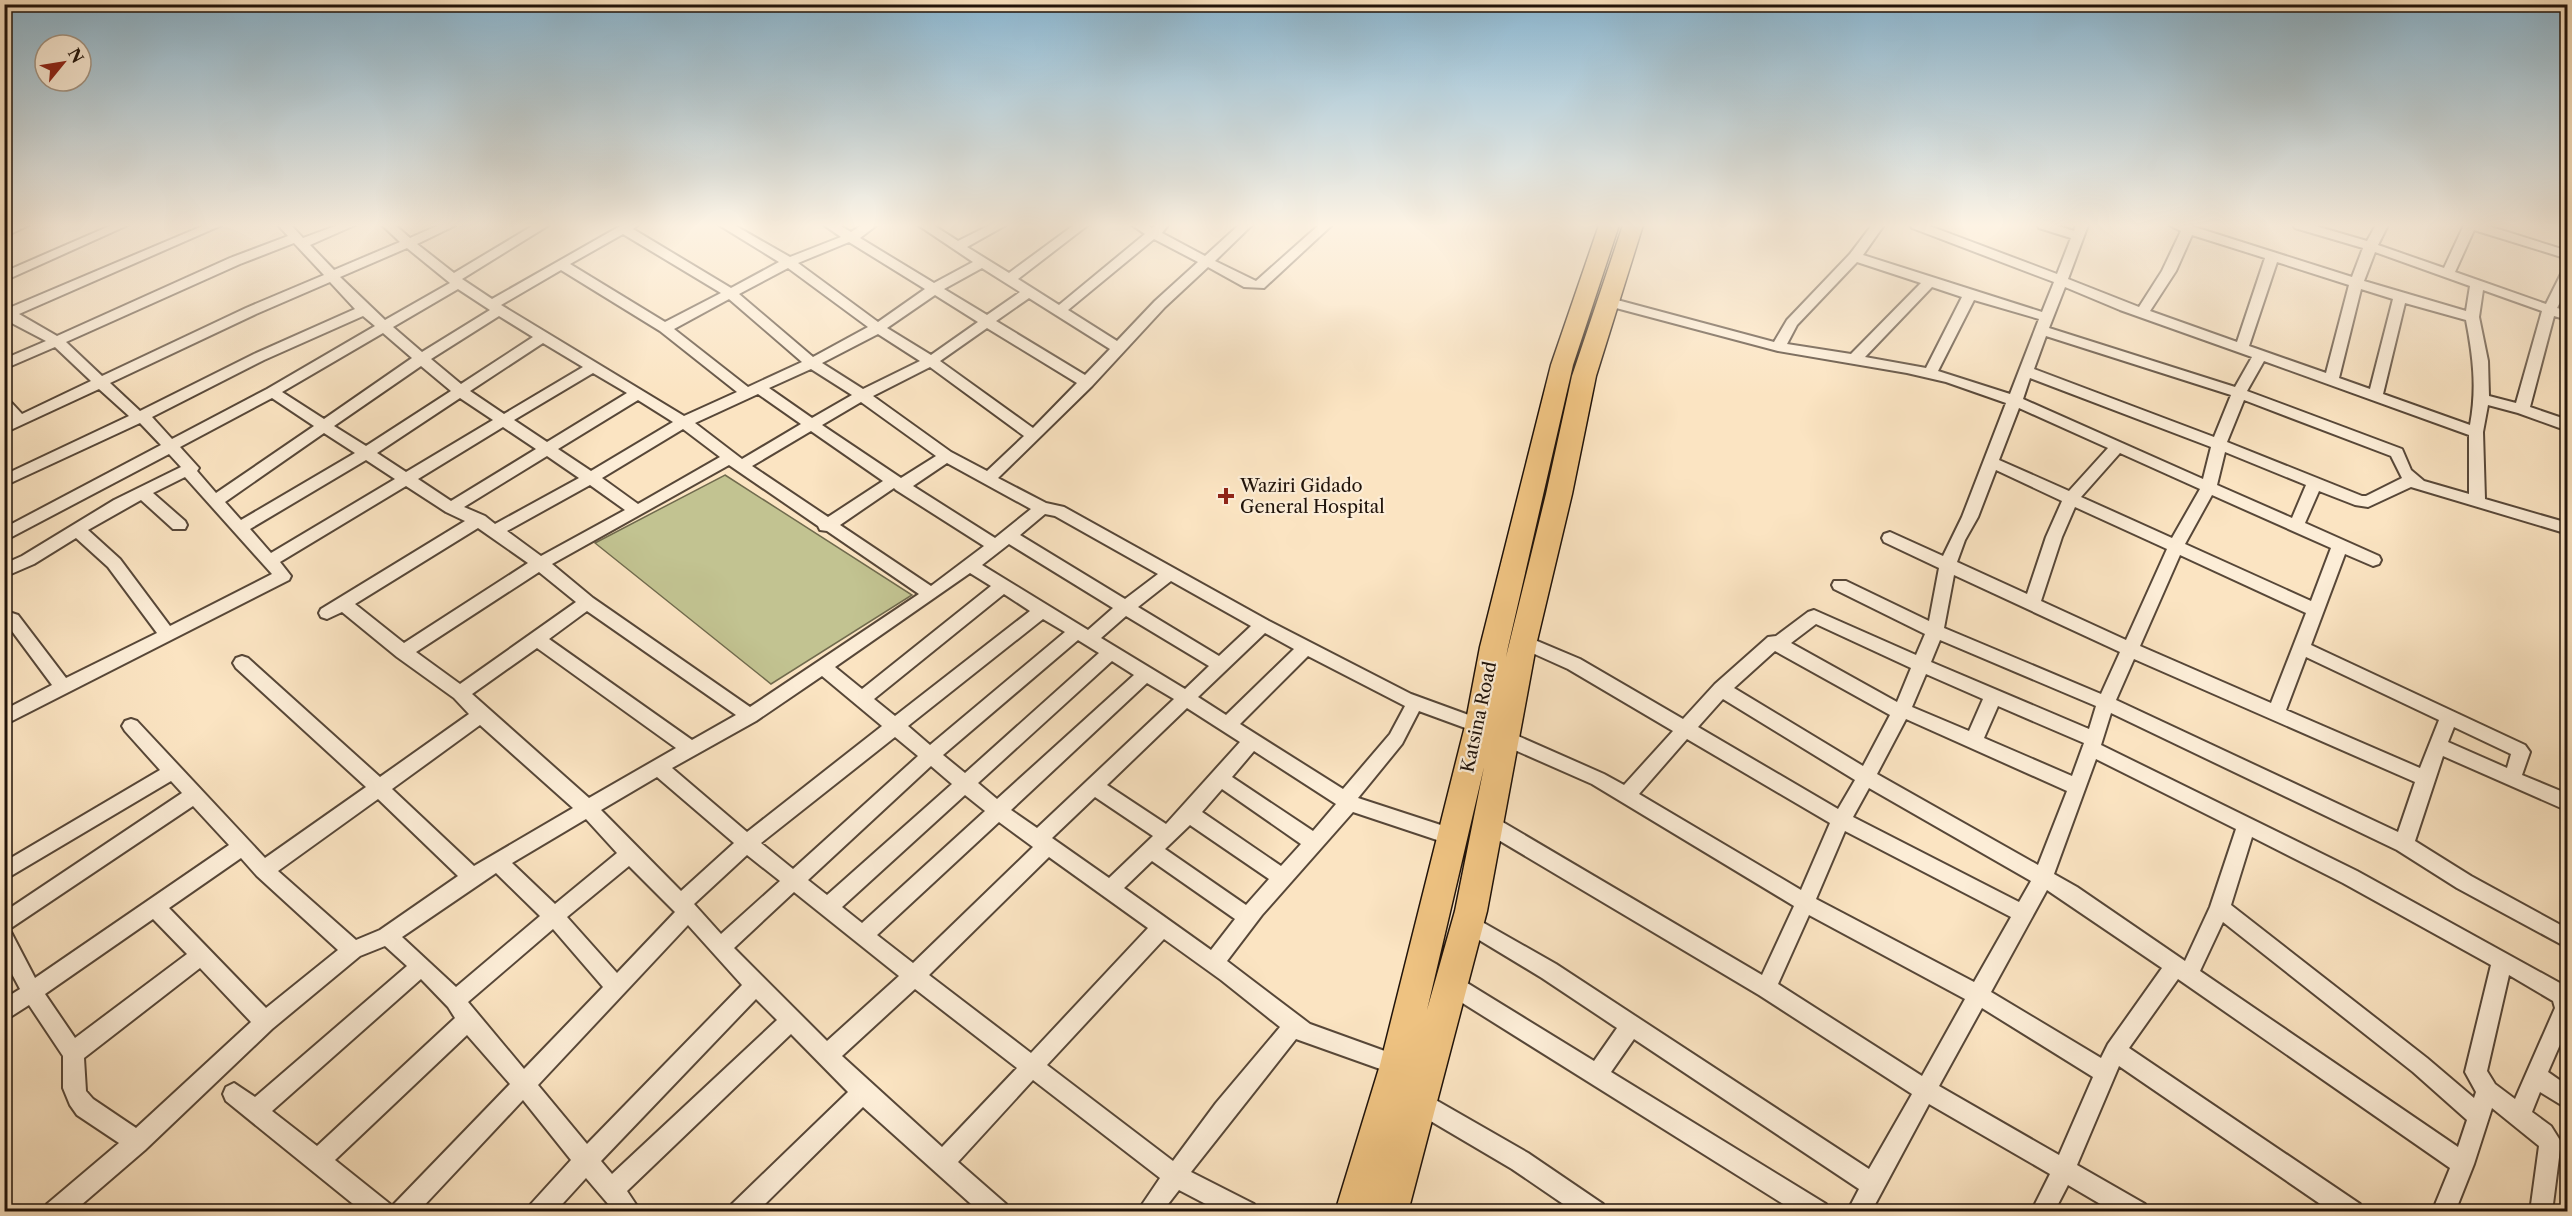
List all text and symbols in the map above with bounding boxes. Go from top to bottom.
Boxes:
north arrow [33,33,93,93]
text: N [64,44,88,67]
place label: Waziri Gidado General Hospital [1239,475,1385,518]
marker: Waziri Gidado General Hospital [1217,487,1235,505]
street label: Katsina Road [1456,659,1502,775]

